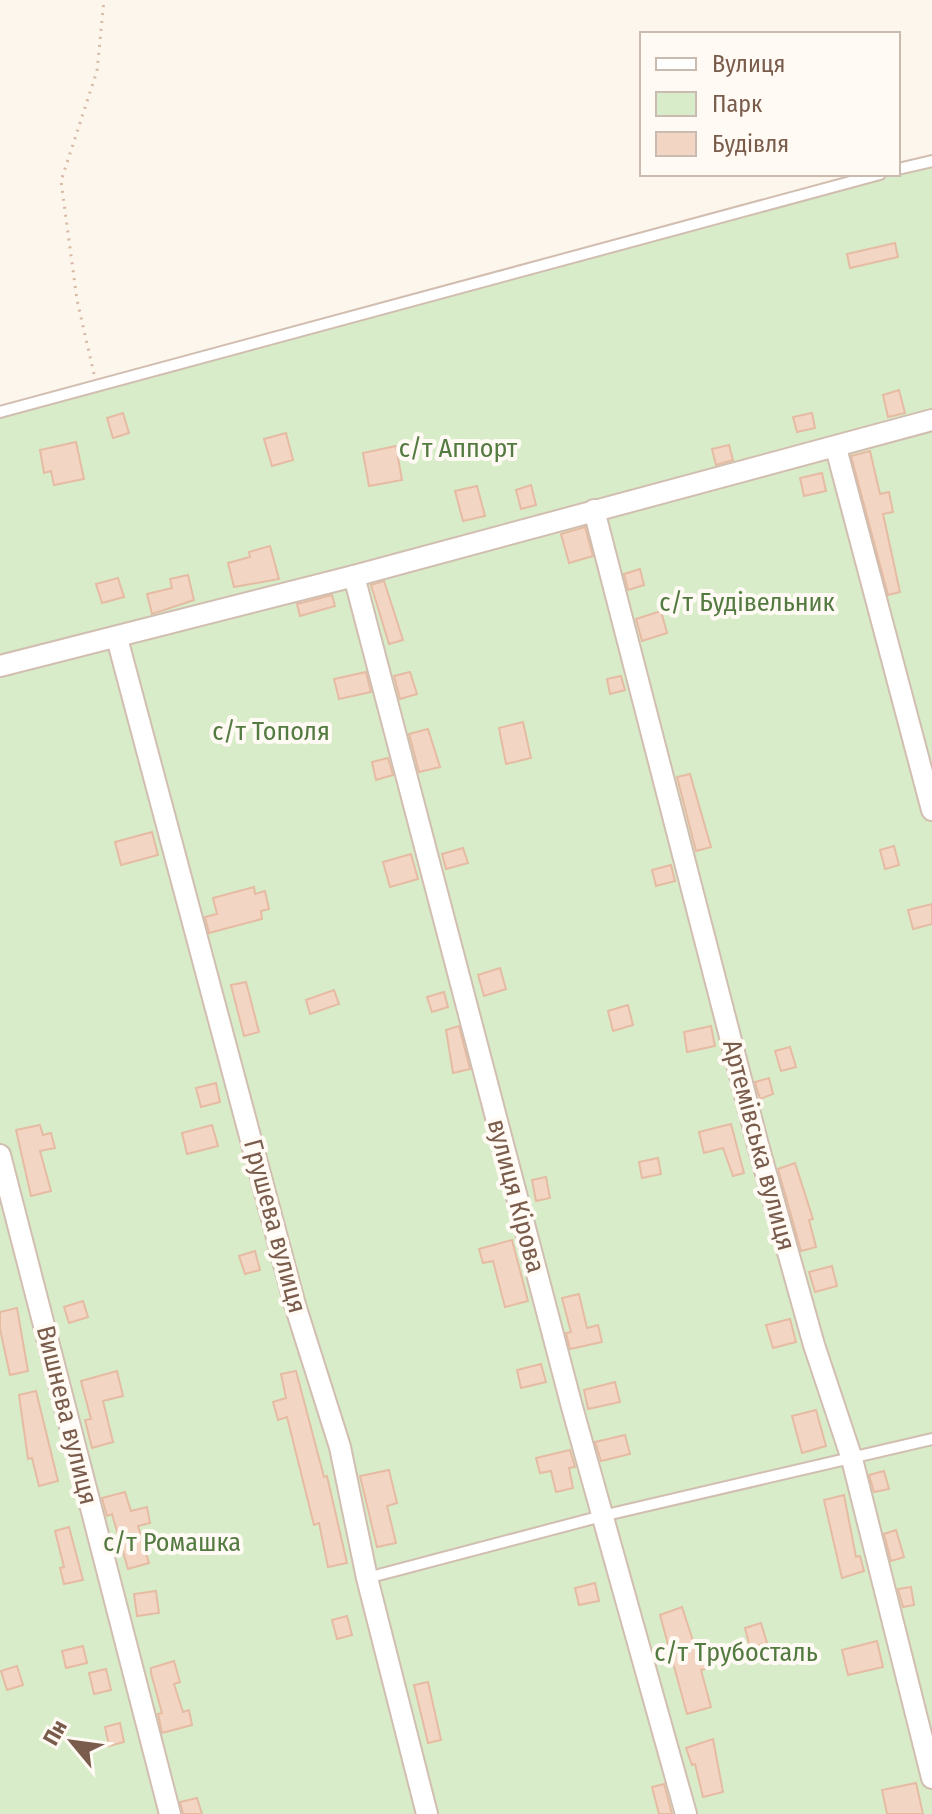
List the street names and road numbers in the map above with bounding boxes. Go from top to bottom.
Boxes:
street label: Артемівська вулиця [716,1036,802,1254]
street label: вулиця Кірова [481,1116,551,1276]
street label: Грушева вулиця [237,1136,313,1316]
street label: Вишнева вулиця [30,1322,104,1508]

